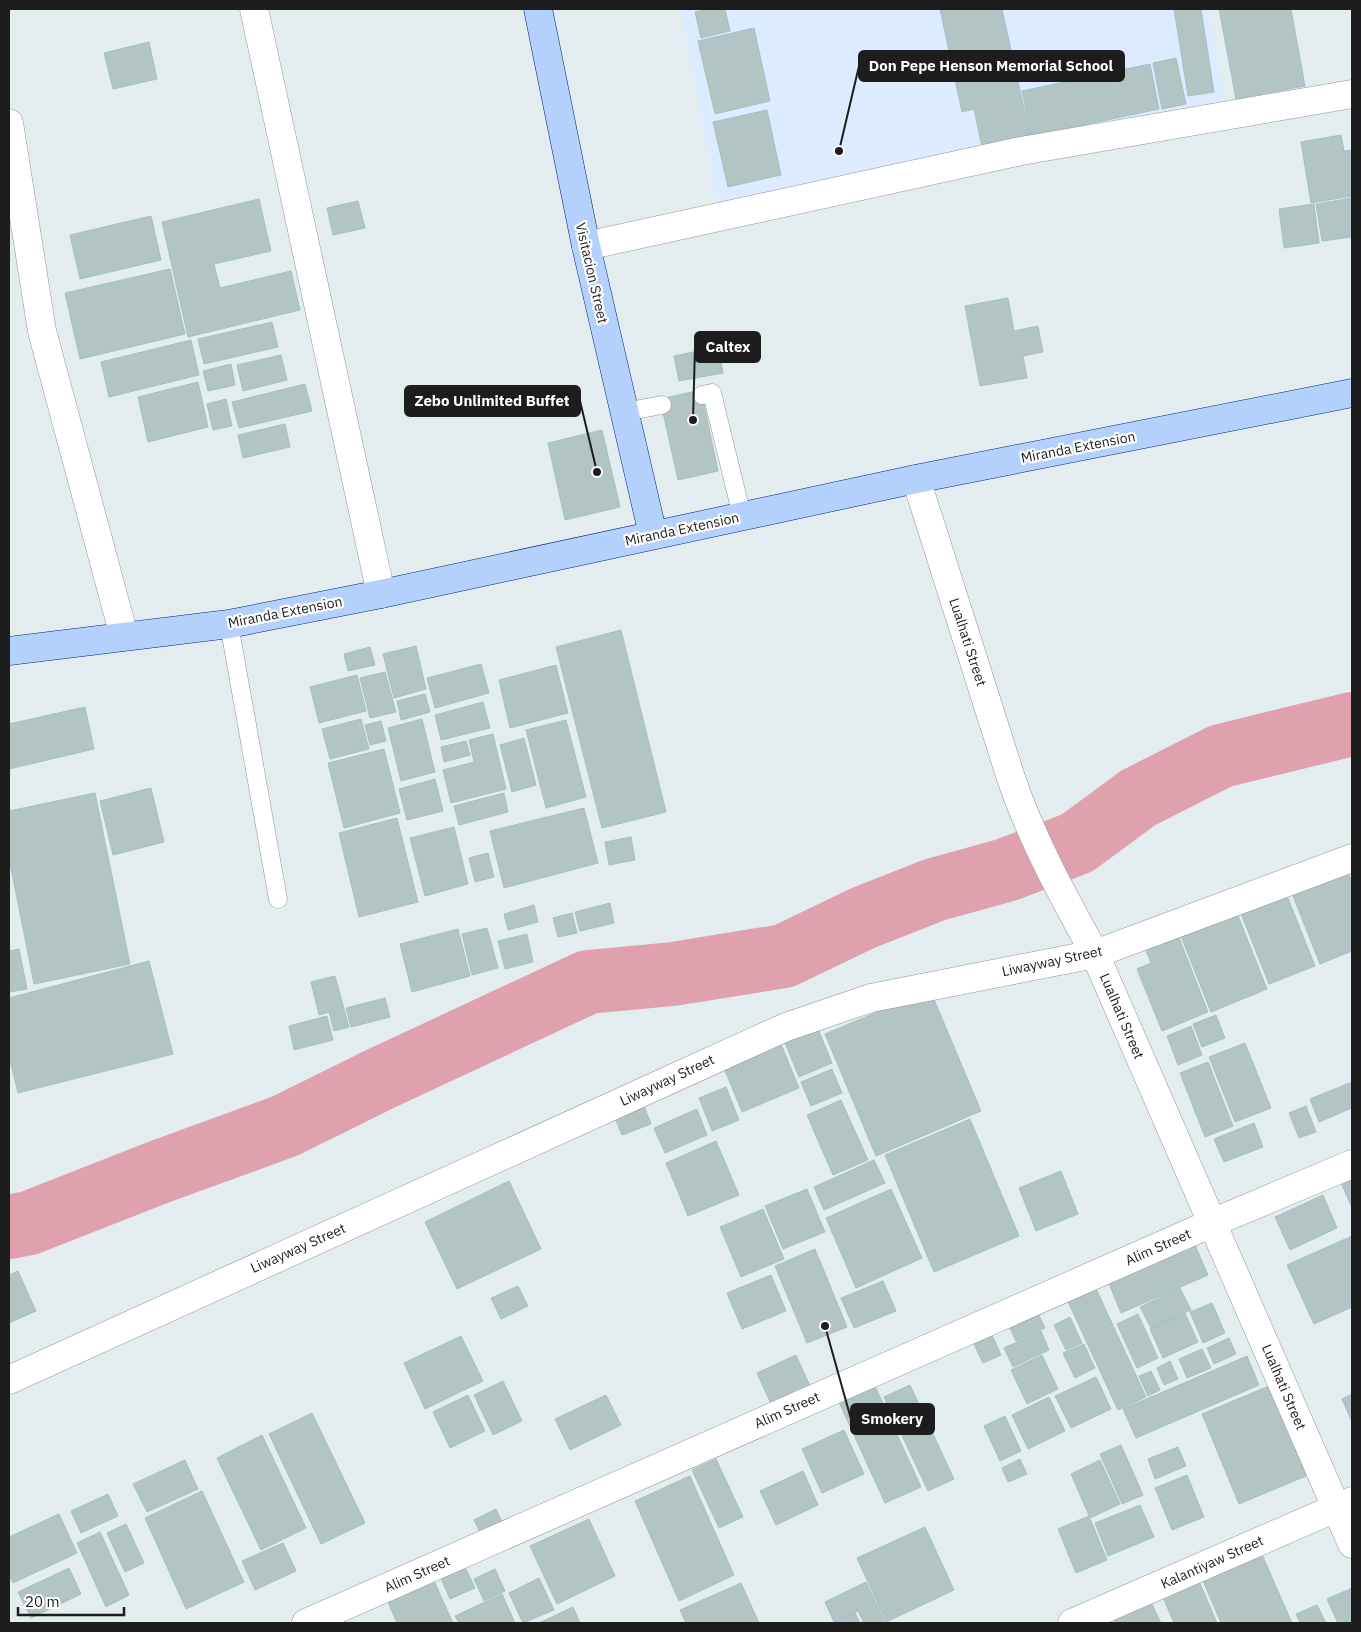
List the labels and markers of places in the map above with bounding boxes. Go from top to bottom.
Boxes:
callout: Don Pepe Henson Memorial School [859,51,1124,81]
callout: Caltex [695,332,760,362]
callout: Zebo Unlimited Buffet [405,386,580,416]
callout: Smokery [851,1404,934,1434]

